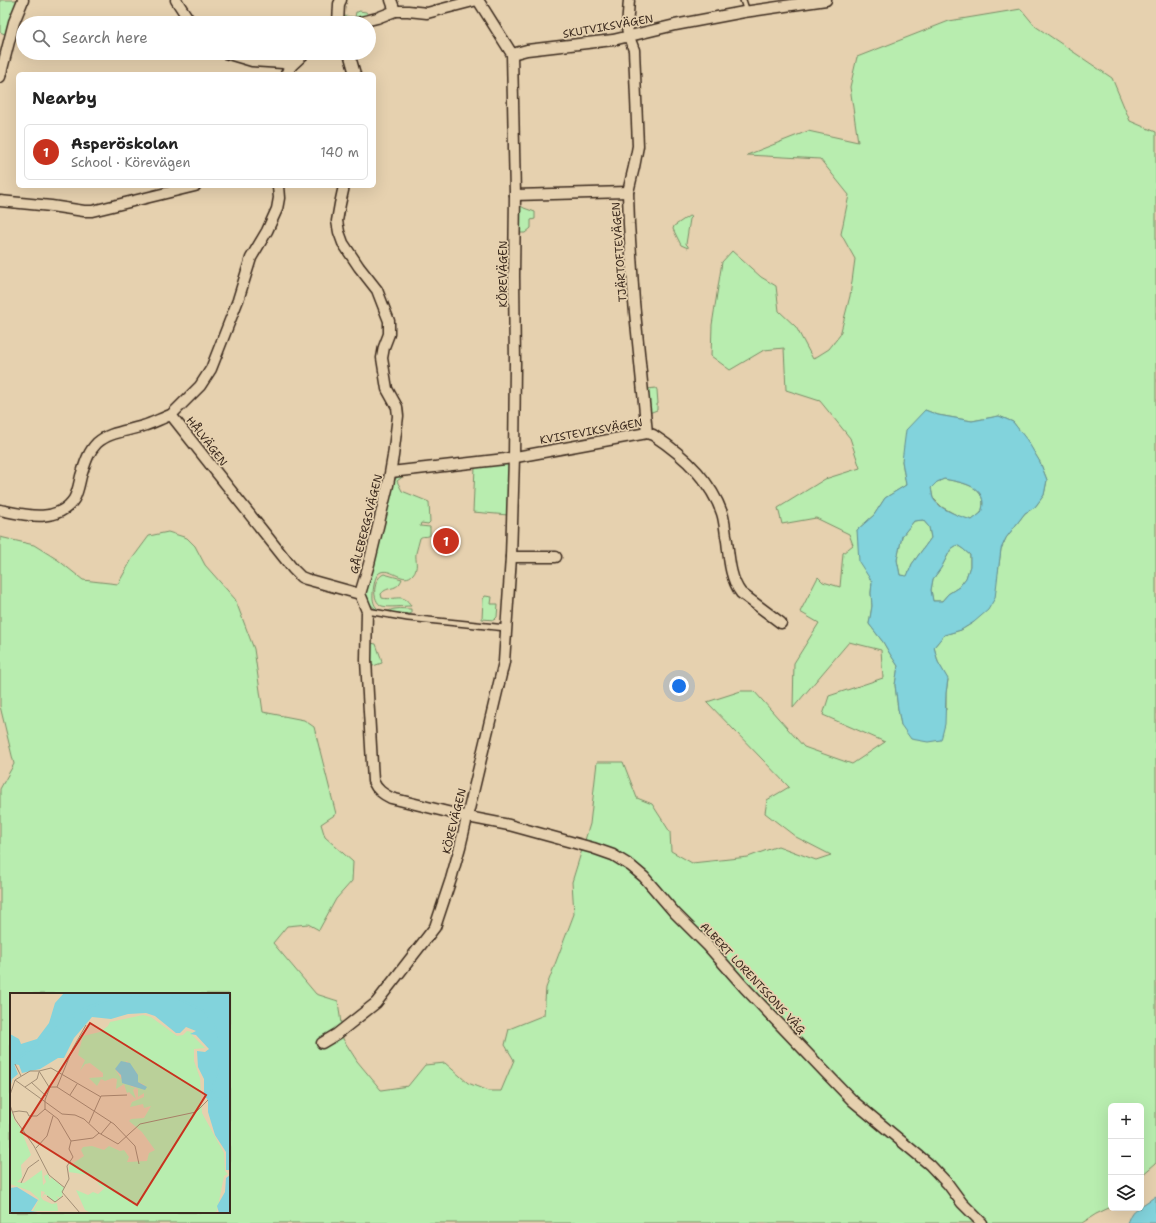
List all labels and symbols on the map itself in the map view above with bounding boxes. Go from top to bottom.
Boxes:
street label: SKUTVIKSVÄGEN [562,11,655,42]
street label: TJÄRTOFTEVÄGEN [609,201,630,302]
street label: KÖREVÄGEN [496,241,511,307]
street label: HÅLVÄGEN [183,413,231,469]
street label: KVISTEVIKSVÄGEN [539,415,644,448]
street label: GÅLEBERGSVÄGEN [346,473,386,575]
pin: 1 [433,526,459,556]
your location [669,676,689,696]
street label: KÖREVÄGEN [439,787,470,855]
street label: ALBERT LORENTSSONS VÄG [697,919,809,1038]
inset map [10,993,230,1213]

